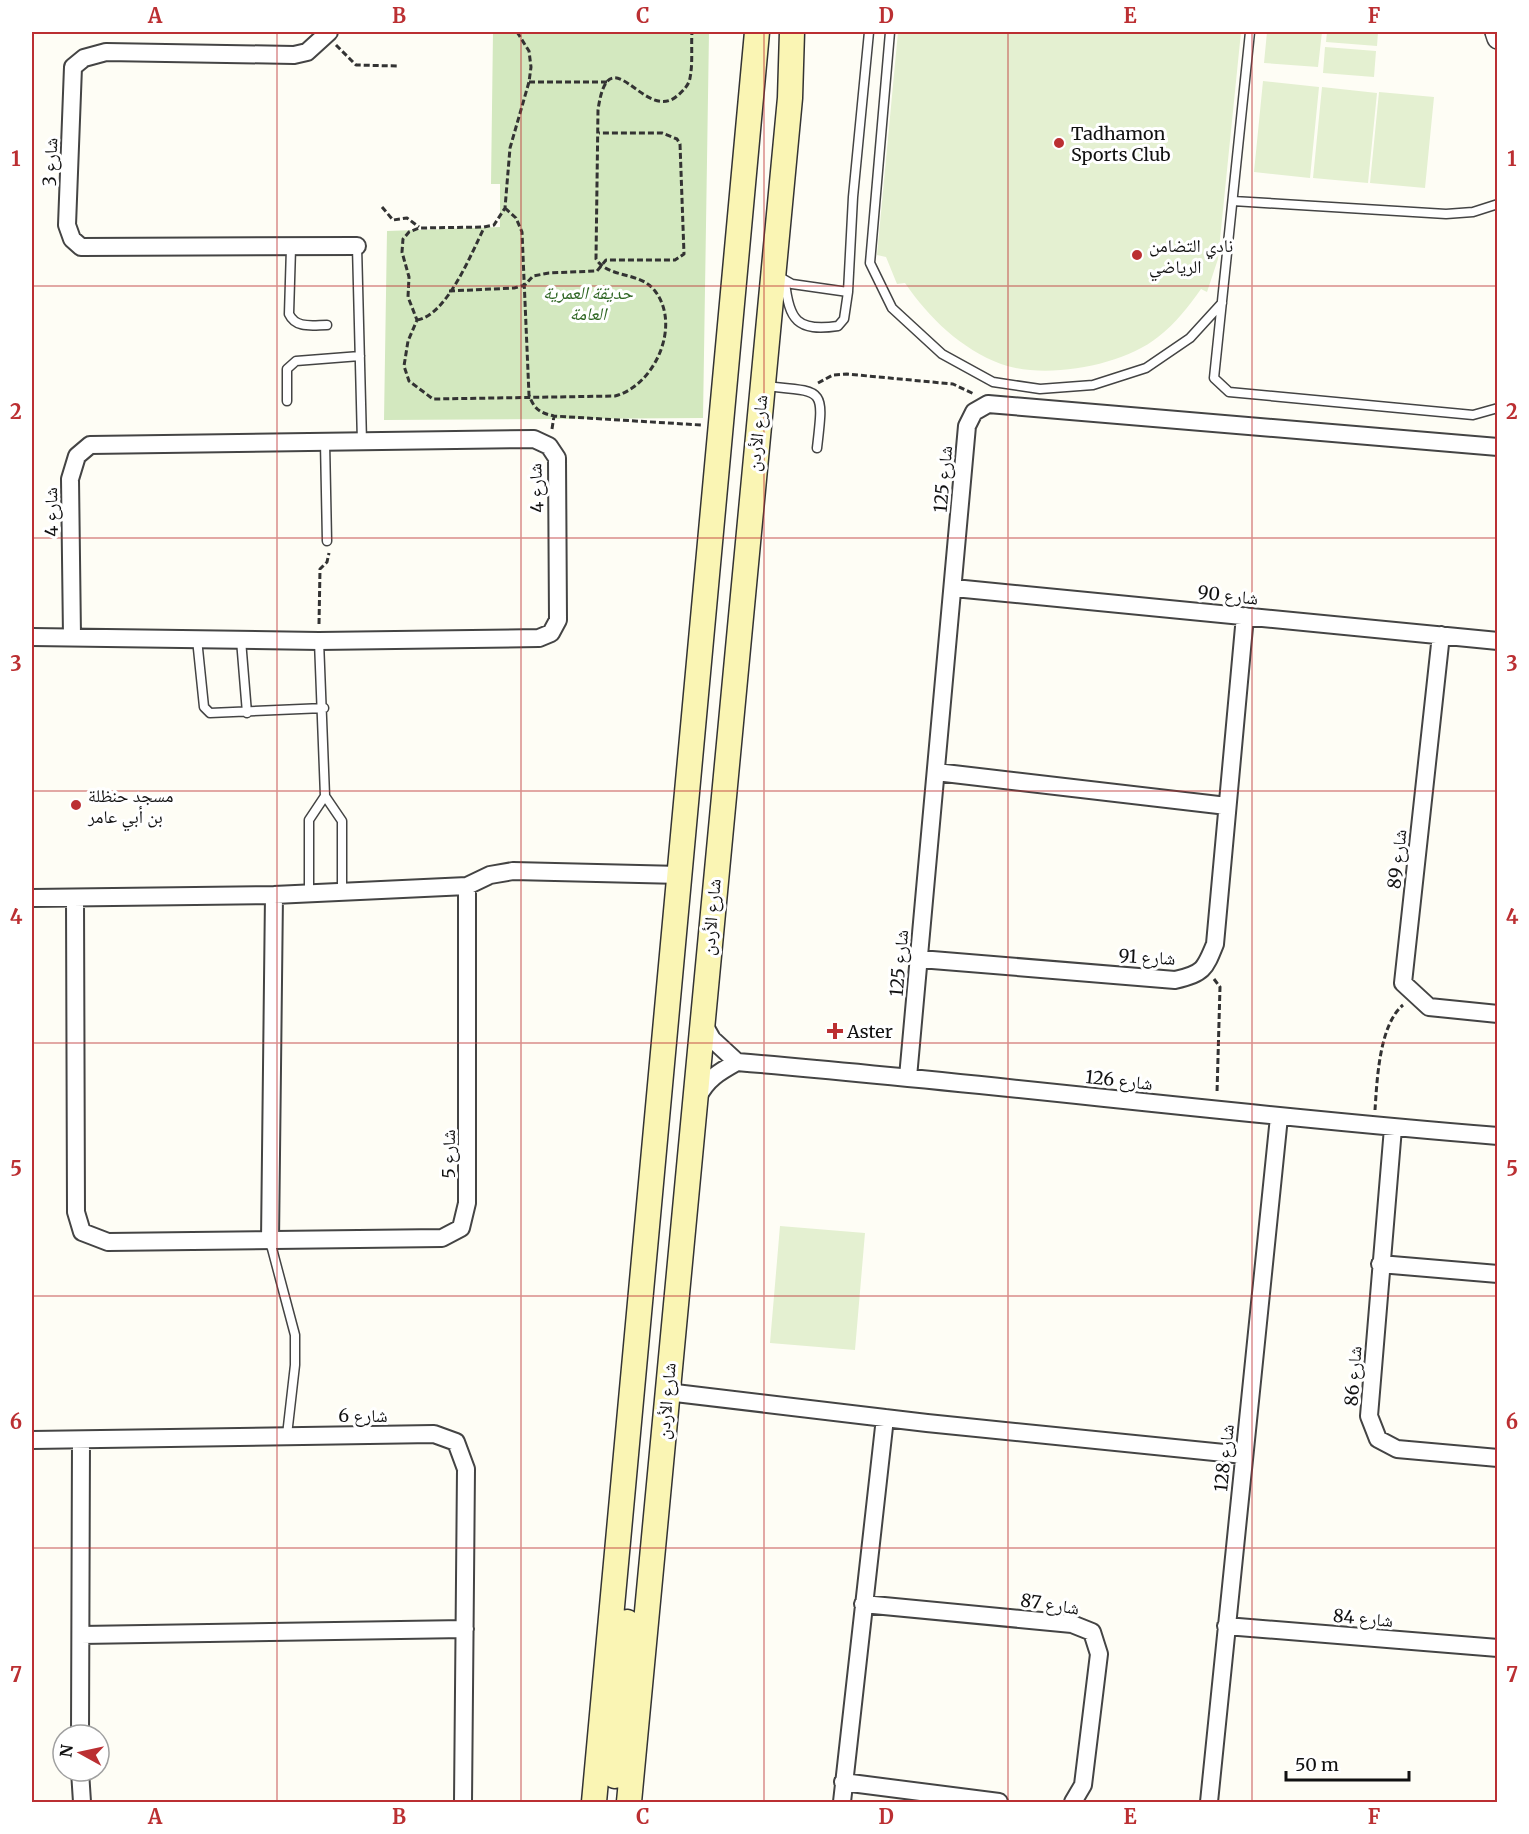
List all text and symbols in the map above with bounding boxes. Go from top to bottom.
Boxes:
text: A [147,3,163,28]
text: B [392,3,406,28]
text: C [636,3,650,28]
text: D [878,3,894,28]
text: E [1123,3,1137,28]
text: F [1368,3,1381,28]
place label: Tadhamon Sports Club [1071,122,1171,166]
marker: Tadhamon Sports Club [1052,136,1066,150]
street label: شارع 3 [38,137,62,187]
text: 1 [11,146,21,171]
text: 1 [1507,146,1517,171]
place label: نادي التضامن الرياضي [1149,234,1233,281]
marker: نادي التضامن الرياضي [1130,248,1144,262]
park label: حديقة العمرية العامة [543,281,633,325]
street label: شارع الأردن [742,393,772,473]
text: 2 [10,399,22,424]
text: 2 [1506,399,1518,424]
street label: شارع 125 [929,445,957,513]
street label: شارع 4 [523,463,549,513]
street label: شارع 4 [39,487,63,537]
street label: شارع 90 [1196,580,1260,610]
text: 3 [10,651,22,676]
text: 3 [1506,651,1518,676]
place label: مسجد حنظلة بن أبي عامر [87,784,174,831]
marker: مسجد حنظلة بن أبي عامر [69,798,83,812]
street label: شارع 89 [1382,828,1412,890]
street label: شارع الأردن [696,878,726,956]
text: 4 [10,904,23,929]
text: 4 [1506,904,1519,929]
street label: شارع 125 [885,929,913,997]
street label: شارع 91 [1118,944,1176,970]
place label: Aster [846,1020,893,1043]
marker: Aster [828,1024,842,1038]
street label: شارع 126 [1084,1065,1154,1095]
street label: شارع 5 [437,1129,460,1179]
text: 5 [10,1156,22,1181]
text: 5 [1506,1156,1518,1181]
street label: شارع 86 [1339,1345,1367,1407]
street label: شارع الأردن [651,1362,681,1440]
street label: شارع 6 [338,1404,388,1427]
text: 6 [10,1409,22,1434]
text: 6 [1506,1409,1518,1434]
street label: شارع 128 [1209,1423,1239,1493]
street label: شارع 87 [1019,1589,1081,1619]
street label: شارع 84 [1332,1604,1394,1632]
text: 7 [10,1662,22,1687]
text: 7 [1506,1662,1518,1687]
north arrow [51,1723,111,1783]
text: N [55,1743,77,1759]
scale bar [1286,1744,1409,1782]
text: 50 m [1295,1753,1339,1776]
text: A [147,1804,163,1829]
text: B [392,1804,406,1829]
text: C [636,1804,650,1829]
text: D [878,1804,894,1829]
text: E [1123,1804,1137,1829]
text: F [1368,1804,1381,1829]

